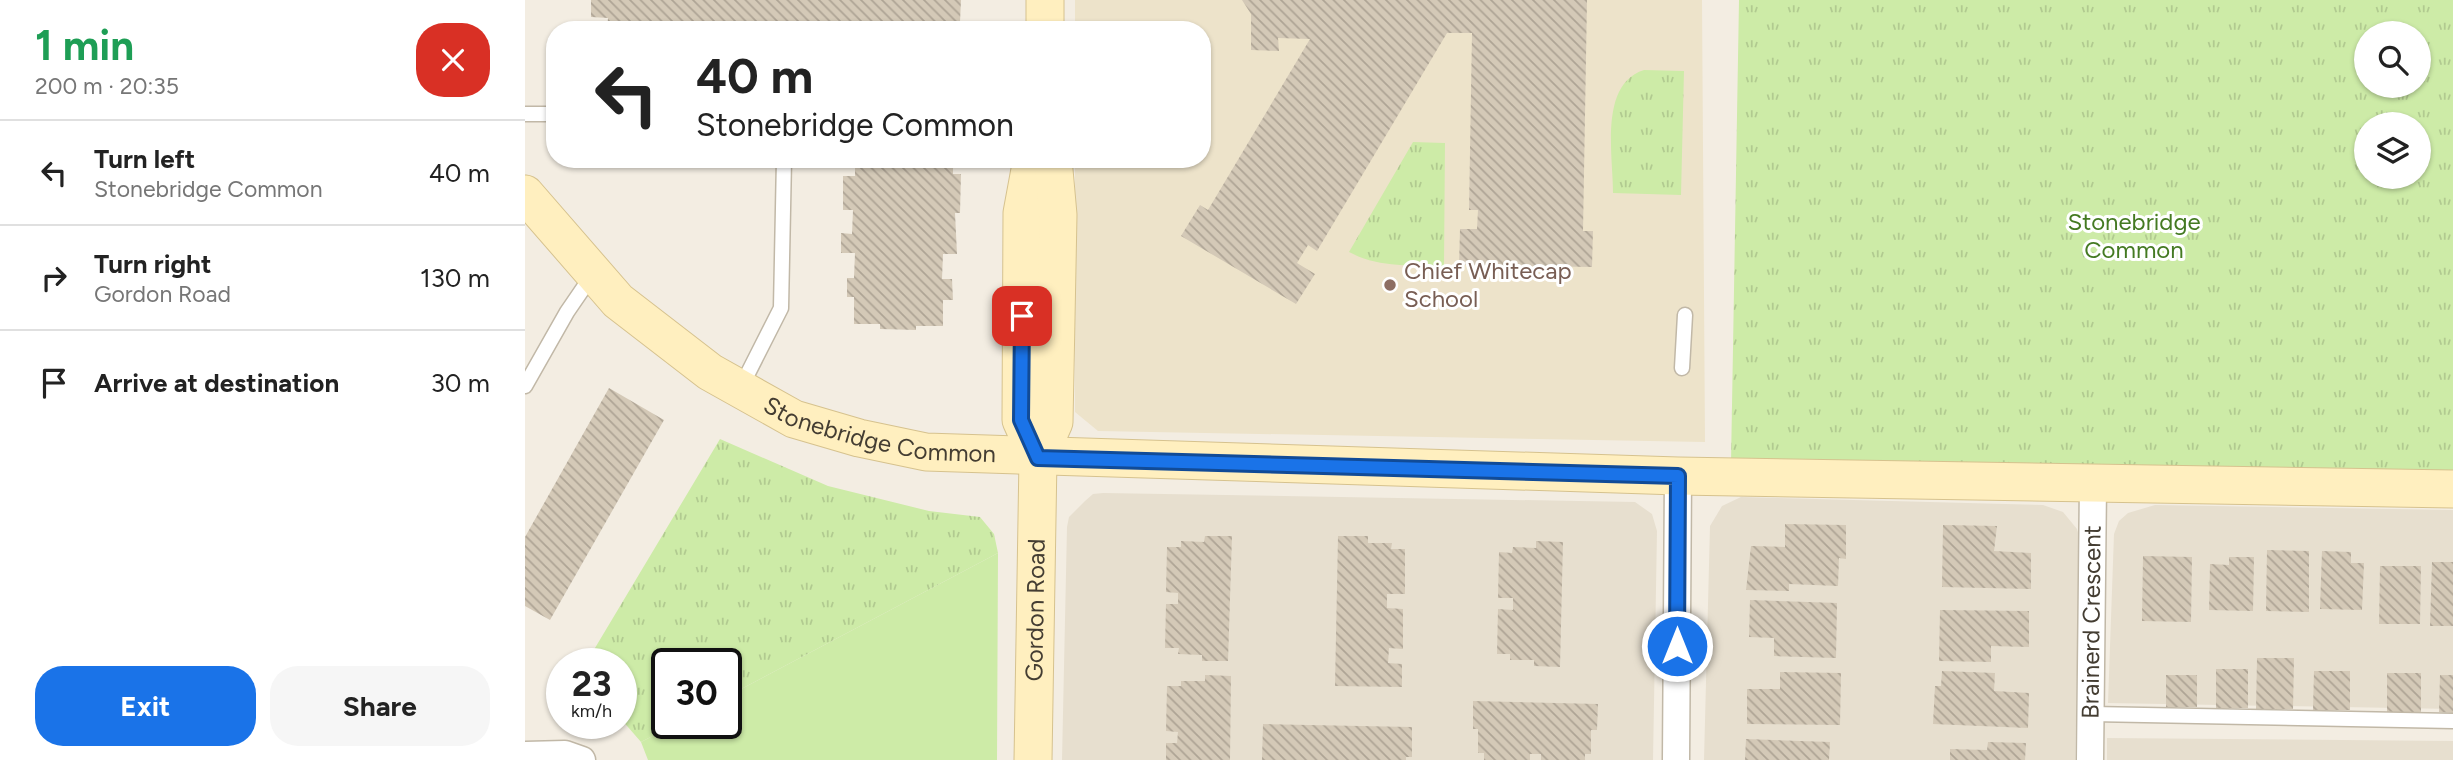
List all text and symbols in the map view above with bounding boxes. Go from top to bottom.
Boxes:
text: 1 min [35,20,134,71]
map controls [2354,21,2431,189]
button: search [2354,21,2431,98]
button: close [416,23,490,97]
text: 40 m [696,46,813,105]
icon: left [581,49,672,140]
text: 200 m · 20:35 [35,72,179,100]
text: Stonebridge Common [696,106,1014,144]
button: layers [2354,112,2431,189]
text: Turn left [94,143,195,175]
icon: left [35,154,73,192]
text: 40 m [429,157,490,189]
text: Stonebridge Common [94,175,323,203]
park label: Stonebridge Common [2067,207,2201,264]
text: Turn right [94,248,211,280]
place label: Chief Whitecap School [1404,256,1572,313]
icon: right [35,259,73,297]
text: 130 m [420,262,490,294]
marker: Chief Whitecap School [1382,277,1398,293]
text: Gordon Road [94,280,231,308]
pin [992,286,1052,346]
icon: arrive [1003,297,1041,335]
icon: arrive [35,364,73,402]
text: Arrive at destination [94,367,339,399]
text: 30 m [431,367,490,399]
street label: Stonebridge Common [759,390,996,468]
street label: Brainerd Crescent [2075,525,2107,719]
street label: Gordon Road [1019,538,1051,682]
position arrow [1640,609,1714,683]
speed limit sign: 30 [651,648,742,739]
text: 23 [572,663,611,705]
button: Exit [35,666,256,746]
button: Share [270,666,490,746]
text: km/h [571,700,612,722]

